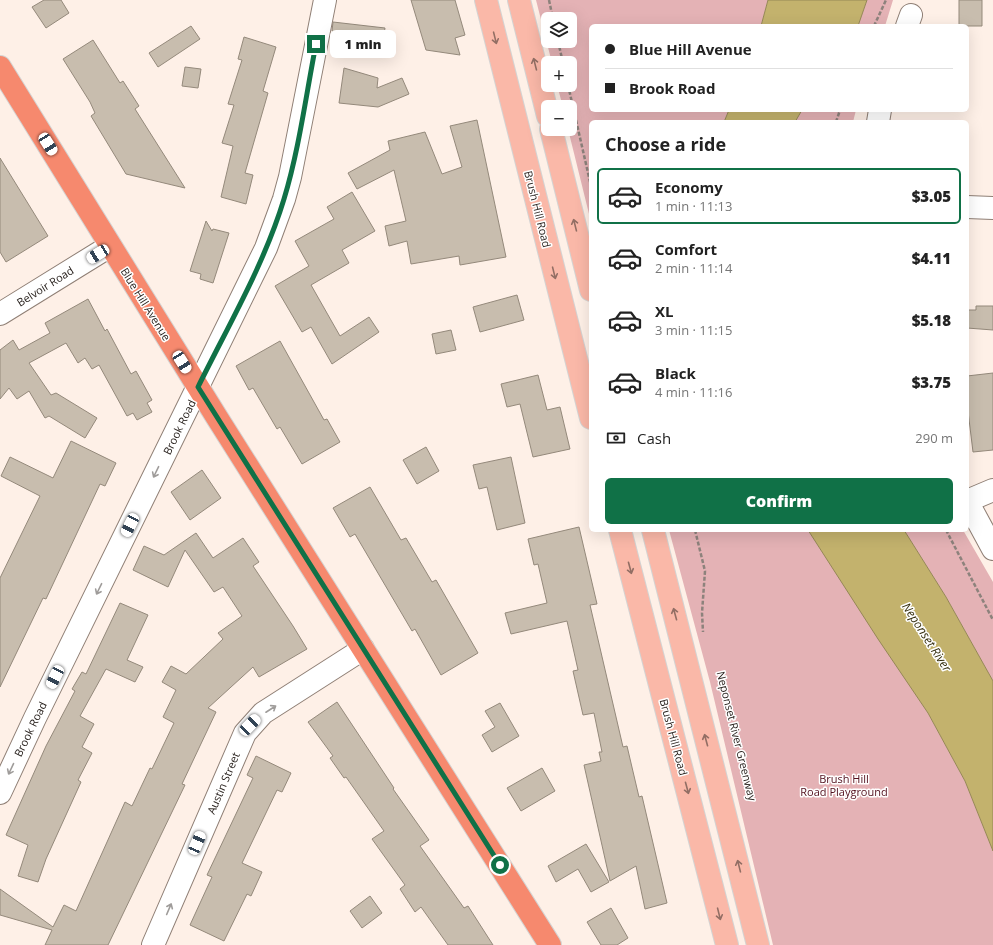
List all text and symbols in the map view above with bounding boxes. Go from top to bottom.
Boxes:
map controls [541,12,577,136]
button: layers [541,12,577,48]
callout: 1 min [330,30,396,58]
one-way arrow [492,31,499,44]
route end [307,35,325,53]
text: 1 min [345,35,381,53]
text: Blue Hill Avenue [629,39,752,59]
button: + [541,56,577,92]
one-way arrow [531,58,539,71]
text: Brook Road [629,78,715,98]
button: − [541,100,577,136]
car [37,131,59,157]
text: Choose a ride [605,132,726,156]
street label: Brush Hill Road [521,169,555,249]
text: Economy [655,177,723,197]
icon: car [607,178,643,214]
text: $3.05 [912,186,951,206]
text: 1 min · 11:13 [655,197,732,215]
one-way arrow [571,218,578,231]
text: Comfort [655,239,717,259]
icon: car [607,240,643,276]
car [85,243,111,265]
text: $4.11 [912,248,951,268]
text: 2 min · 11:14 [655,259,732,277]
street label: Belvoir Road [14,263,76,309]
street label: Blue Hill Avenue [118,265,174,343]
one-way arrow [551,266,558,279]
text: XL [655,301,673,321]
icon: car [607,302,643,338]
text: $5.18 [912,310,951,330]
text: 3 min · 11:15 [655,321,732,339]
car [171,349,193,375]
text: Black [655,363,696,383]
icon: car [607,364,643,400]
text: $3.75 [912,372,951,392]
text: 4 min · 11:16 [655,383,732,401]
street label: Brook Road [159,397,199,457]
icon: cash [605,427,627,449]
text: Cash [637,428,671,448]
text: 290 m [915,429,953,447]
one-way arrow [152,466,159,478]
button: Confirm [605,478,953,524]
car [119,512,141,538]
one-way arrow [627,561,634,574]
one-way arrow [95,583,102,595]
water label: Neponset River [898,599,956,676]
one-way arrow [671,608,678,621]
car [44,664,66,690]
street label: Neponset River Greenway [714,670,760,803]
street label: Brush Hill Road [657,697,691,777]
street label: Brook Road [10,699,50,759]
one-way arrow [265,704,277,712]
car [237,712,263,738]
one-way arrow [702,734,710,747]
street label: Austin Street [203,750,243,816]
one-way arrow [7,762,14,774]
park label: Brush Hill Road Playground [800,771,888,799]
one-way arrow [684,782,691,795]
car [187,830,207,856]
route start [491,856,509,874]
one-way arrow [735,860,742,873]
one-way arrow [165,904,173,916]
one-way arrow [716,908,724,921]

